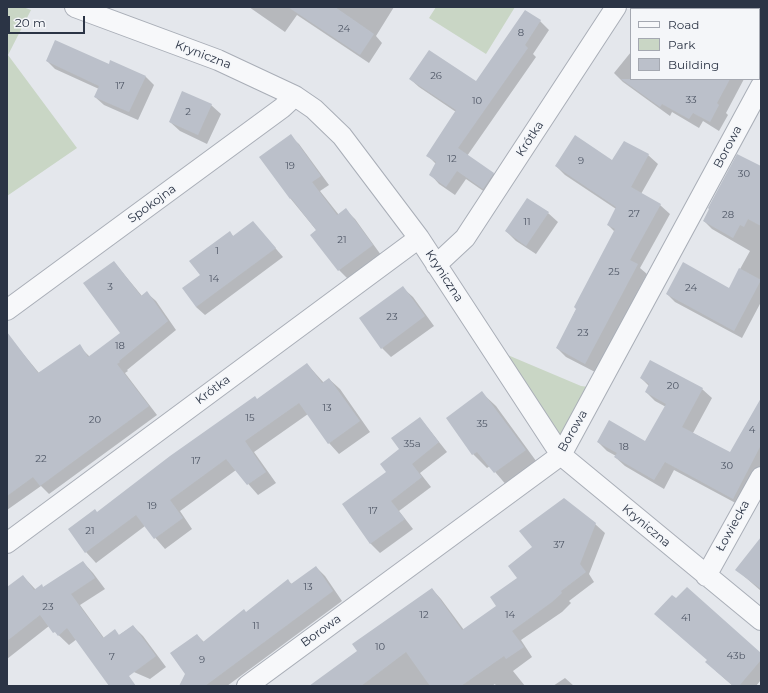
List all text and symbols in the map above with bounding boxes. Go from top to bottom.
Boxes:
scale bar [10,8,87,34]
legend [630,8,760,80]
text: 20 m [15,15,46,30]
text: Road [668,17,699,32]
house number: 24 [338,23,350,35]
house number: 8 [518,27,524,39]
text: Park [668,37,695,52]
street label: Kryniczna [173,38,233,72]
text: Building [668,57,719,72]
house number: 26 [430,70,442,82]
house number: 17 [115,80,125,92]
house number: 33 [685,94,697,106]
house number: 10 [472,95,482,107]
house number: 2 [185,106,191,118]
street label: Krótka [513,118,547,160]
street label: Borowa [711,123,745,171]
house number: 12 [447,153,457,165]
house number: 9 [578,155,584,167]
house number: 19 [285,160,295,172]
house number: 30 [738,168,750,180]
street label: Spokojna [125,182,179,226]
house number: 27 [628,208,640,220]
house number: 28 [722,209,734,221]
house number: 11 [523,216,531,228]
house number: 21 [337,234,347,246]
house number: 1 [215,245,219,257]
street label: Kryniczna [422,247,466,305]
house number: 25 [608,266,620,278]
house number: 14 [209,273,219,285]
house number: 3 [107,281,113,293]
house number: 24 [685,282,697,294]
house number: 23 [386,311,398,323]
house number: 23 [577,327,589,339]
house number: 18 [115,340,125,352]
street label: Krótka [193,372,233,408]
house number: 20 [667,380,679,392]
house number: 13 [322,402,332,414]
street label: Borowa [555,407,591,455]
house number: 15 [245,412,255,424]
house number: 20 [89,414,101,426]
house number: 35 [476,418,488,430]
house number: 4 [749,424,755,436]
house number: 35a [403,438,421,450]
house number: 18 [619,441,629,453]
house number: 22 [35,453,47,465]
house number: 17 [191,455,201,467]
house number: 30 [721,460,733,472]
street label: Łowiecka [713,498,753,554]
house number: 19 [147,500,157,512]
street label: Kryniczna [619,502,673,550]
house number: 17 [368,505,378,517]
house number: 21 [85,525,95,537]
house number: 37 [553,539,565,551]
house number: 13 [303,581,313,593]
house number: 23 [42,601,54,613]
house number: 12 [419,609,429,621]
house number: 14 [505,609,515,621]
street label: Borowa [298,612,344,650]
house number: 41 [681,612,691,624]
house number: 11 [252,620,260,632]
house number: 10 [375,641,385,653]
house number: 43b [727,650,745,662]
house number: 7 [109,651,115,663]
house number: 9 [199,654,205,666]

